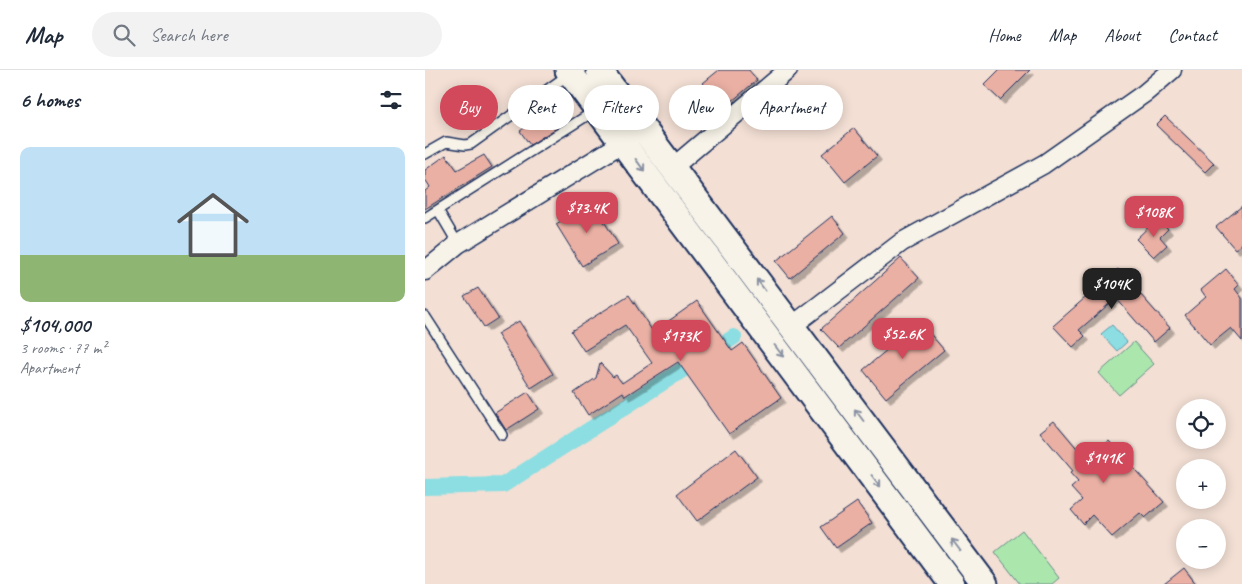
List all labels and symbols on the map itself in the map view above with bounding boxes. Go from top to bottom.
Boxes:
one-way arrow [635,158,645,172]
pin: $73.4K [546,191,628,234]
pin: $108K [1119,196,1189,238]
pin: $104K [1077,268,1147,310]
one-way arrow [756,278,766,292]
pin: $52.6K [862,318,944,360]
pin: $173K [646,320,716,362]
one-way arrow [773,344,784,357]
one-way arrow [854,408,864,422]
pin: $141K [1069,442,1139,484]
one-way arrow [871,474,881,488]
one-way arrow [951,538,961,552]

